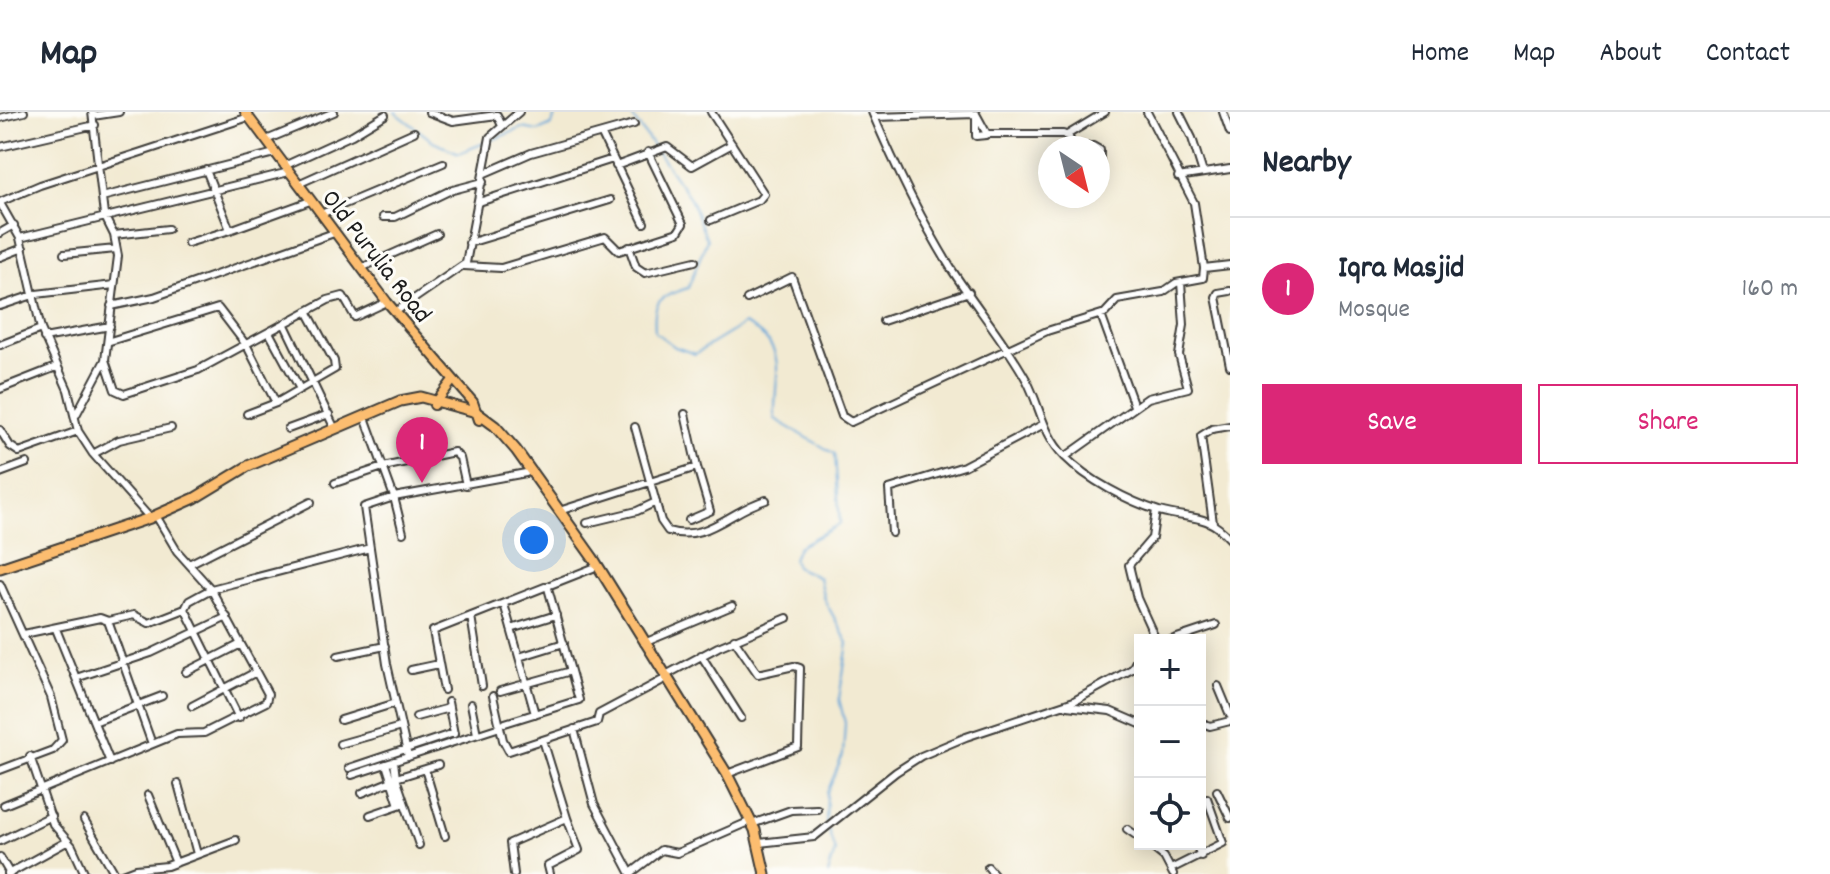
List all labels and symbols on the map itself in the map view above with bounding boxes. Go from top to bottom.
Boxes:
north arrow [1038,136,1110,208]
street label: Old Purulia Road [311,182,439,332]
pin: 1 [396,417,448,483]
your location [514,520,554,560]

